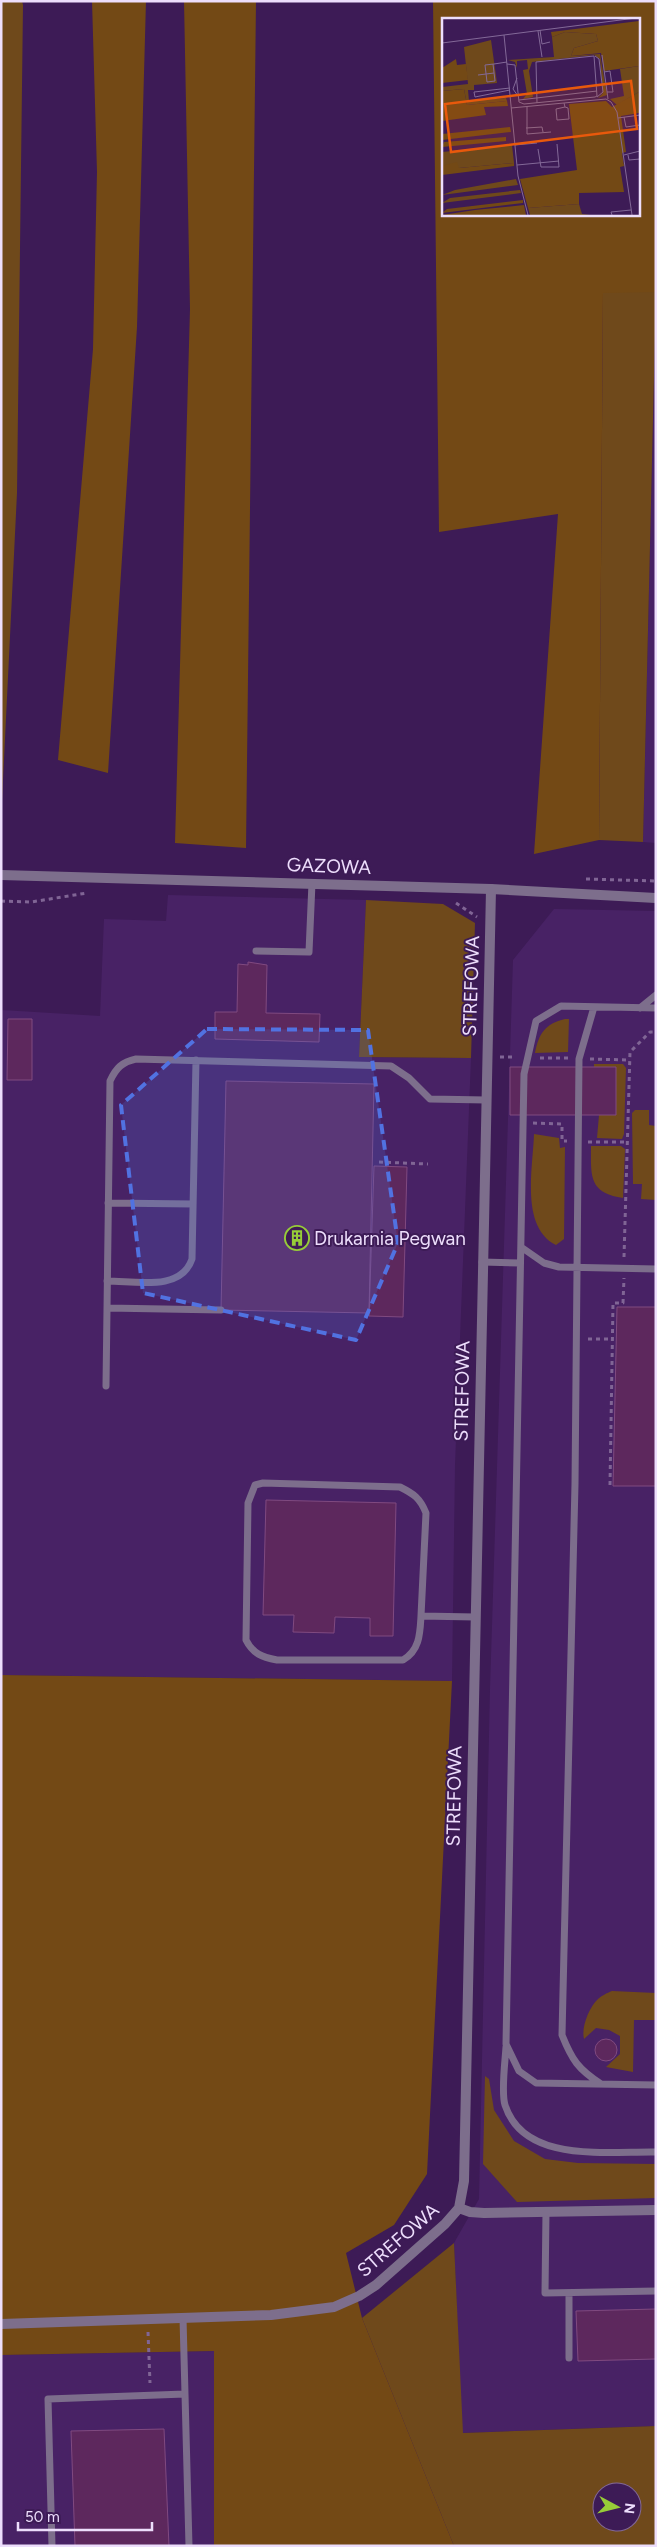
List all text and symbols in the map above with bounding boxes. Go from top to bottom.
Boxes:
inset map [442,18,640,215]
street label: GAZOWA [286,853,372,879]
street label: STREFOWA [458,935,484,1037]
building icon: Drukarnia Pegwan [284,1225,310,1251]
place label: Drukarnia Pegwan [314,1227,466,1250]
street label: STREFOWA [450,1340,474,1442]
street label: STREFOWA [442,1745,466,1847]
street label: STREFOWA [352,2198,444,2282]
north arrow [592,2482,642,2532]
scale bar [18,2500,151,2532]
text: N [620,2502,639,2515]
text: 50 m [25,2508,60,2526]

